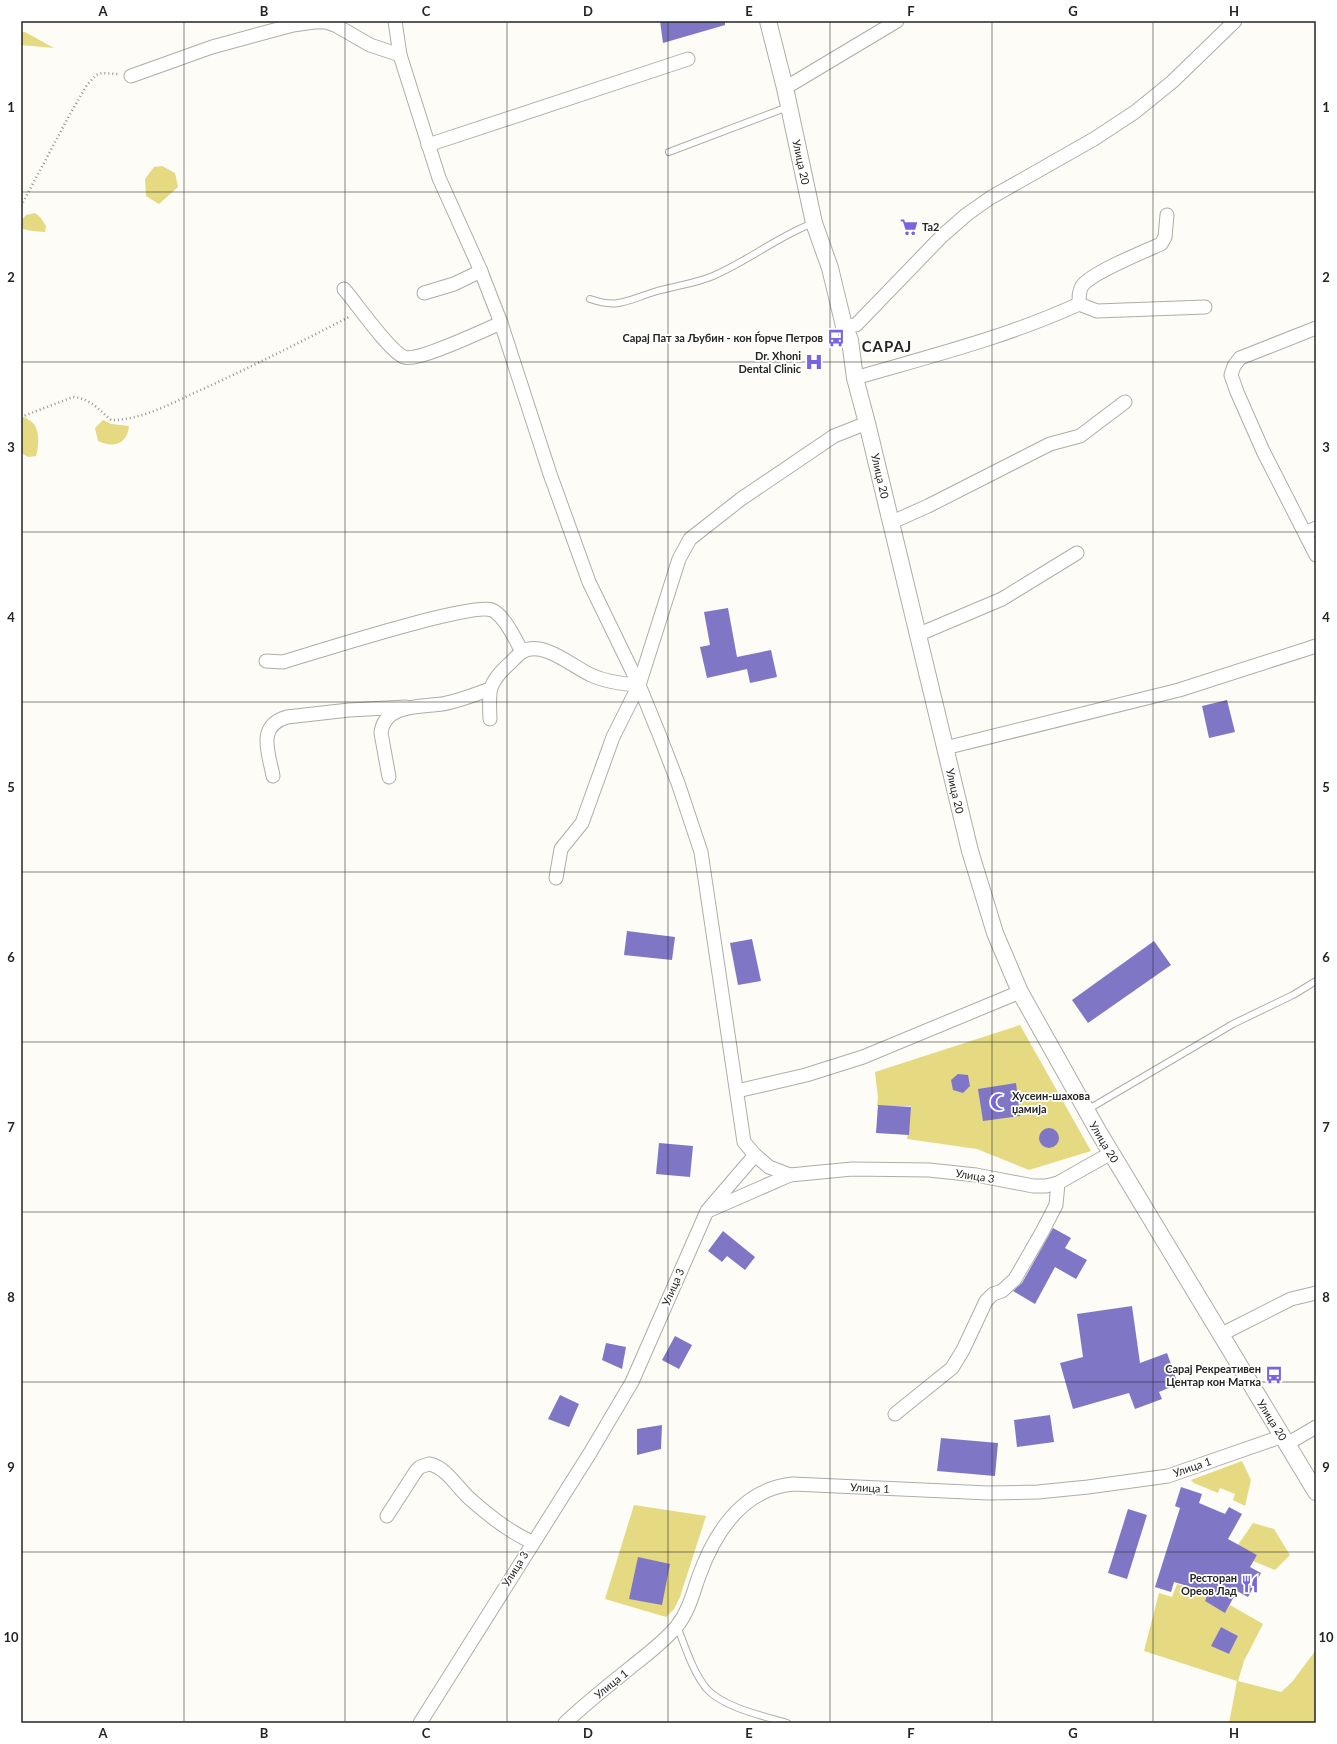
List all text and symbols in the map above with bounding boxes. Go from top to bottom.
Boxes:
text: A [97,3,108,19]
text: B [260,3,269,19]
text: C [422,3,431,19]
text: D [583,3,593,19]
text: E [745,3,753,19]
text: F [907,3,915,19]
text: G [1068,3,1078,19]
text: H [1229,3,1239,19]
text: 1 [7,99,15,115]
text: 1 [1322,99,1330,115]
street label: Улица 20 [790,138,813,186]
supermarket icon: Ta2 [899,217,919,237]
place label: Ta2 [922,220,939,233]
text: 2 [7,269,15,285]
text: 2 [1322,269,1330,285]
bus stop icon: Сарај Пат за Љубин - кон Ѓорче Петров [826,328,846,348]
place label: Сарај Пат за Љубин - кон Ѓорче Петров [622,331,823,344]
district label: САРАЈ [862,337,912,355]
place label: Dr. Xhoni Dental Clinic [739,349,802,375]
hospital icon: Dr. Xhoni Dental Clinic [804,352,824,372]
text: 3 [7,439,15,455]
text: 3 [1322,439,1330,455]
street label: Улица 20 [869,452,892,500]
text: 4 [7,609,15,625]
text: 4 [1322,609,1330,625]
street label: Улица 20 [944,767,967,815]
text: 5 [7,779,15,795]
text: 5 [1322,779,1330,795]
text: 6 [7,949,15,965]
text: 6 [1322,949,1330,965]
place label: Хусеин-шахова џамија [1012,1089,1090,1115]
mosque icon: Хусеин-шахова џамија [989,1092,1009,1112]
text: 7 [7,1119,15,1135]
street label: Улица 20 [1087,1119,1122,1165]
text: 7 [1322,1119,1330,1135]
street label: Улица 3 [955,1166,996,1185]
street label: Улица 3 [659,1266,687,1307]
text: 8 [7,1289,15,1305]
text: 8 [1322,1289,1330,1305]
place label: Сарај Рекреативен Центар кон Матка [1165,1362,1261,1388]
bus stop icon: Сарај Рекреативен Центар кон Матка [1264,1365,1284,1385]
street label: Улица 20 [1255,1397,1290,1443]
street label: Улица 1 [1171,1454,1213,1479]
text: 9 [7,1459,15,1475]
text: 9 [1322,1459,1330,1475]
street label: Улица 1 [850,1480,890,1495]
street label: Улица 3 [499,1549,531,1589]
place label: Ресторан Ореов Лад [1181,1571,1237,1597]
restaurant icon: Ресторан Ореов Лад [1240,1574,1260,1594]
text: 10 [3,1629,19,1645]
text: 10 [1318,1629,1334,1645]
street label: Улица 1 [591,1666,630,1701]
text: A [97,1725,108,1741]
text: B [260,1725,269,1741]
text: C [422,1725,431,1741]
text: D [583,1725,593,1741]
text: E [745,1725,753,1741]
text: F [907,1725,915,1741]
text: G [1068,1725,1078,1741]
text: H [1229,1725,1239,1741]

